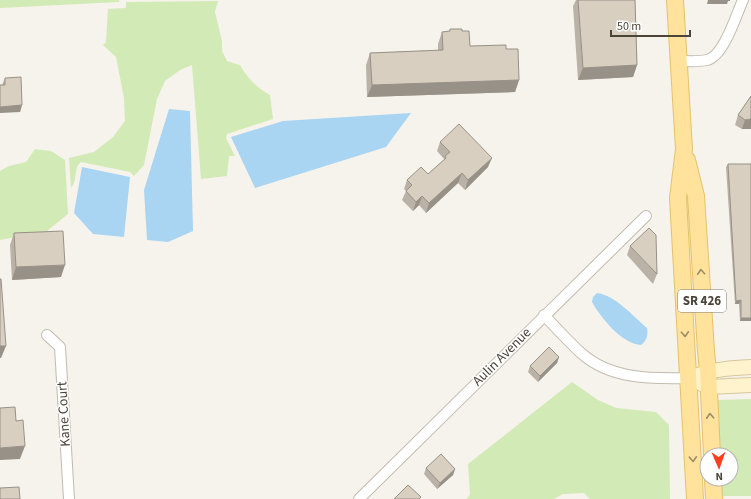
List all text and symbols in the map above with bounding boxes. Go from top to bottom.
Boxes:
scale bar [611,12,690,38]
text: 50 m [617,18,641,35]
one-way arrow [696,269,705,275]
road number: SR 426 [678,290,726,312]
street label: Aulin Avenue [468,323,536,391]
one-way arrow [681,331,690,337]
street label: Kane Court [52,381,76,447]
one-way arrow [706,413,715,419]
north arrow [699,447,739,487]
one-way arrow [688,456,697,462]
text: N [715,469,723,484]

